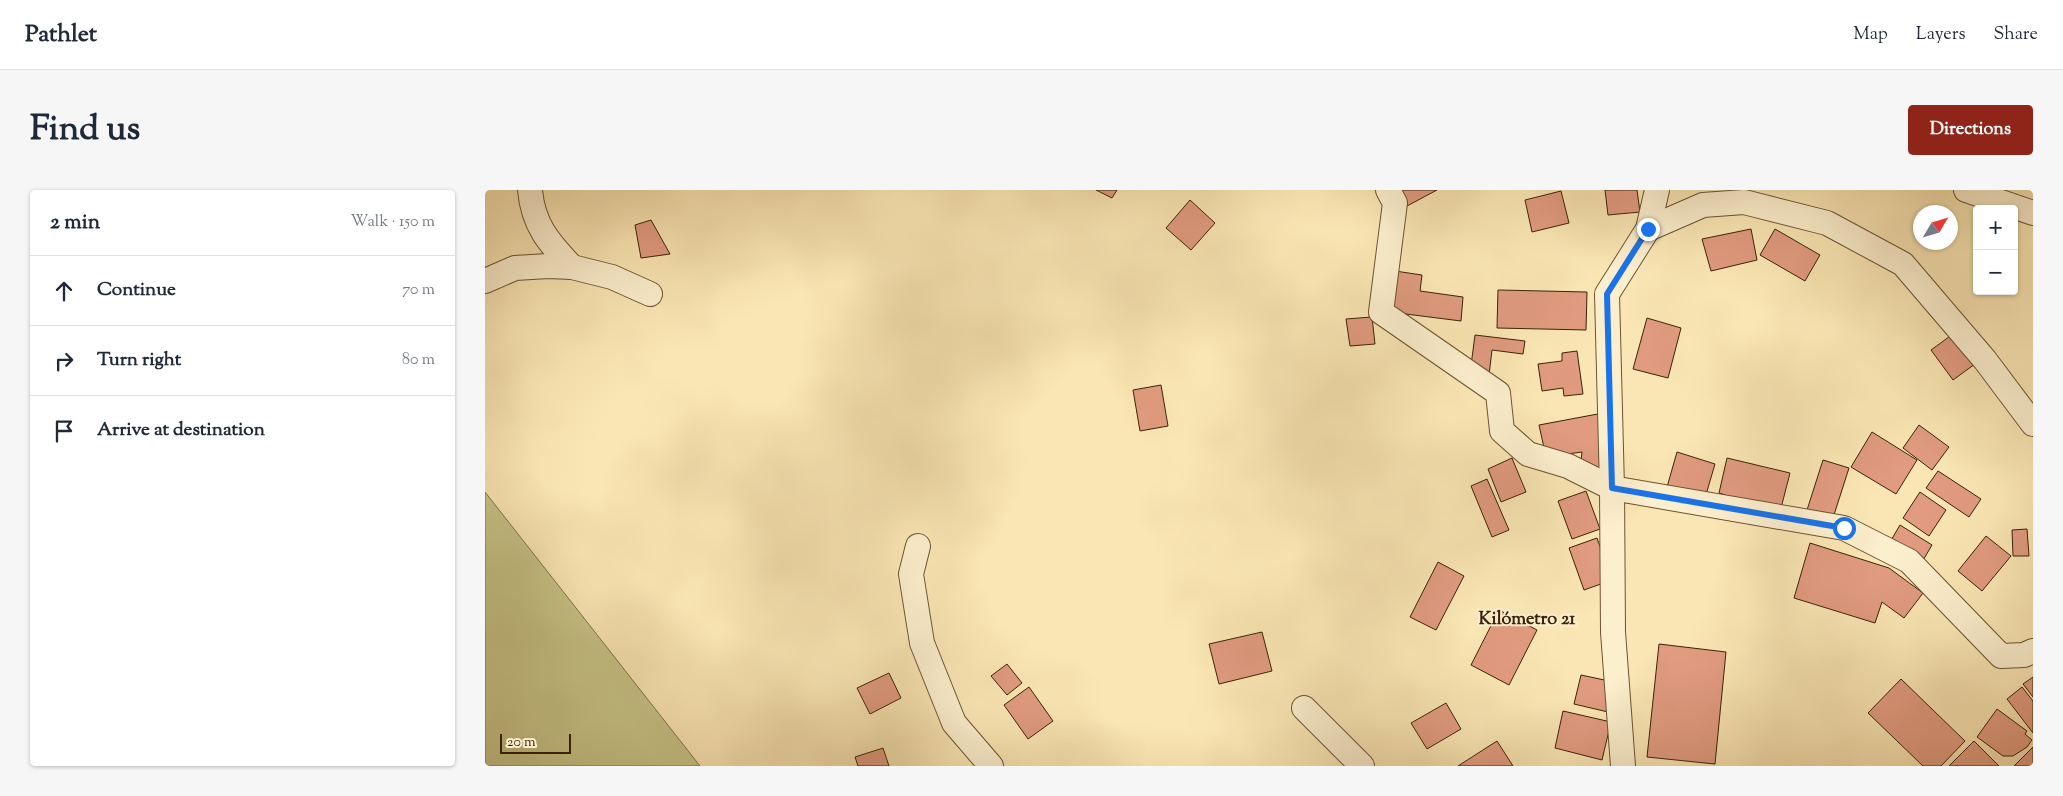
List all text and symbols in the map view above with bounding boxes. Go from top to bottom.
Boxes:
text: Pathlet [25,18,97,52]
text: Map [1853,22,1888,48]
text: Layers [1916,22,1966,48]
text: Share [1994,22,2038,48]
text: Find us [30,105,140,156]
button: Directions [1908,105,2033,155]
north arrow [1913,205,1958,250]
map controls [1973,205,2018,295]
button: + [1973,205,2018,250]
text: 2 min [50,208,100,238]
text: Walk · 150 m [351,211,435,234]
route end [1637,218,1660,241]
button: − [1973,250,2018,295]
icon: ahead [50,277,78,305]
text: Continue [97,277,176,304]
text: 70 m [402,279,435,302]
icon: right [50,347,78,375]
text: Turn right [97,347,181,374]
text: 80 m [402,349,435,372]
icon: arrive [50,417,78,445]
text: Arrive at destination [97,417,265,444]
route start [1833,517,1856,540]
district label: Kilómetro 21 [1479,607,1576,633]
scale bar [500,731,571,754]
text: 20 m [507,733,536,753]

